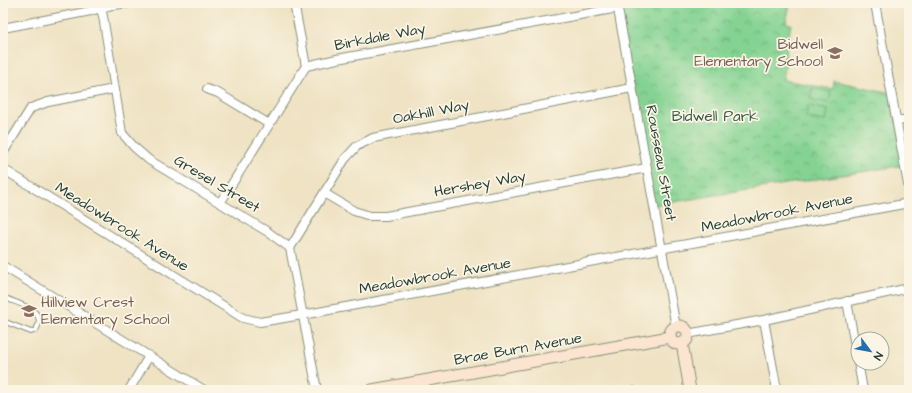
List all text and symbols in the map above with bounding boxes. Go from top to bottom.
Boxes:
street label: Birkdale Way [333,18,427,57]
place label: Bidwell Elementary School [694,34,823,73]
school or university icon: Bidwell Elementary School [826,44,844,62]
street label: Oakhill Way [391,94,471,131]
street label: Rousseau Street [640,103,682,223]
park label: Bidwell Park [672,106,758,127]
street label: Gresel Street [170,150,264,218]
street label: Hershey Way [432,166,528,203]
street label: Meadowbrook Avenue [51,177,193,277]
street label: Meadowbrook Avenue [699,188,855,238]
street label: Meadowbrook Avenue [357,252,513,300]
place label: Hillview Crest Elementary School [41,292,170,331]
school or university icon: Hillview Crest Elementary School [20,302,38,320]
street label: Brae Burn Avenue [452,327,584,371]
north arrow [850,331,890,371]
text: N [870,349,886,363]

